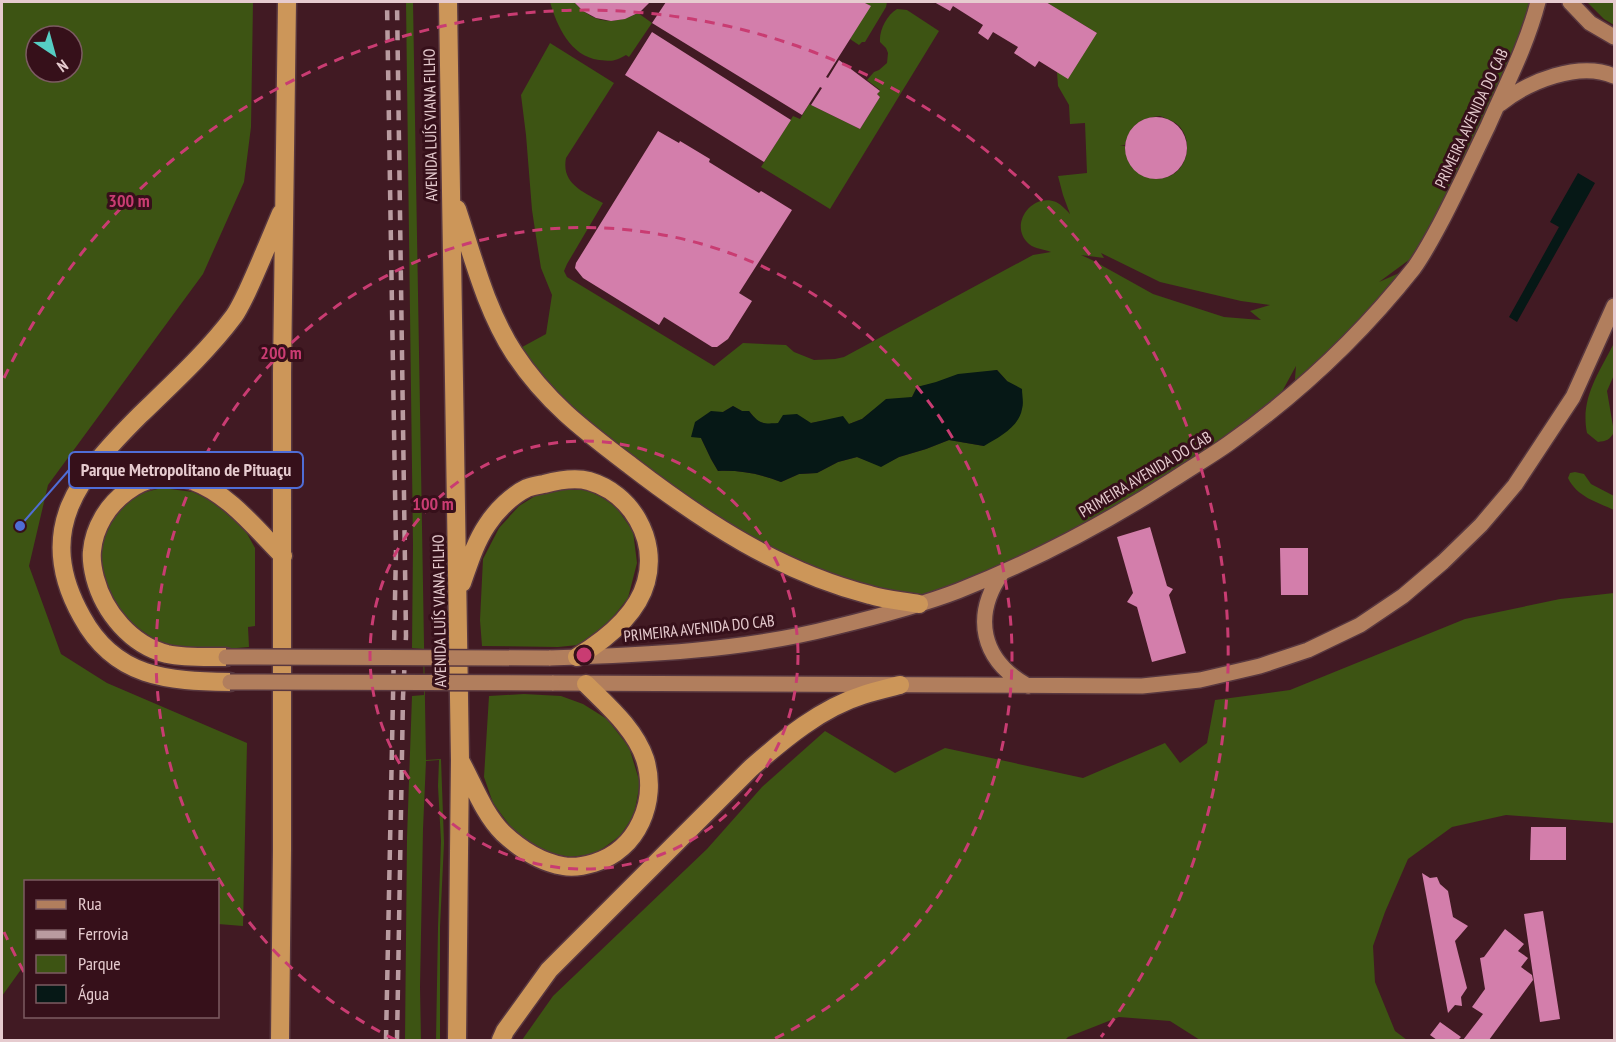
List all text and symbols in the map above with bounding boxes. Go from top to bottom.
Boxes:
north arrow [24,24,84,84]
street label: PRIMEIRA AVENIDA DO CAB [1430,45,1512,191]
street label: AVENIDA LUÍS VIANA FILHO [419,48,441,202]
text: N [53,56,72,77]
text: 300 m [108,189,150,212]
text: 200 m [260,341,302,364]
street label: PRIMEIRA AVENIDA DO CAB [1075,426,1215,522]
callout: Parque Metropolitano de Pituaçu [69,452,303,488]
text: Parque Metropolitano de Pituaçu [81,458,291,481]
text: 100 m [412,492,454,515]
street label: AVENIDA LUÍS VIANA FILHO [428,534,450,688]
street label: PRIMEIRA AVENIDA DO CAB [623,610,775,646]
centre of rings [574,645,594,665]
legend [24,880,219,1018]
text: Rua [78,892,102,915]
text: Ferrovia [78,922,128,945]
text: Parque [78,952,121,975]
text: Água [78,982,109,1005]

